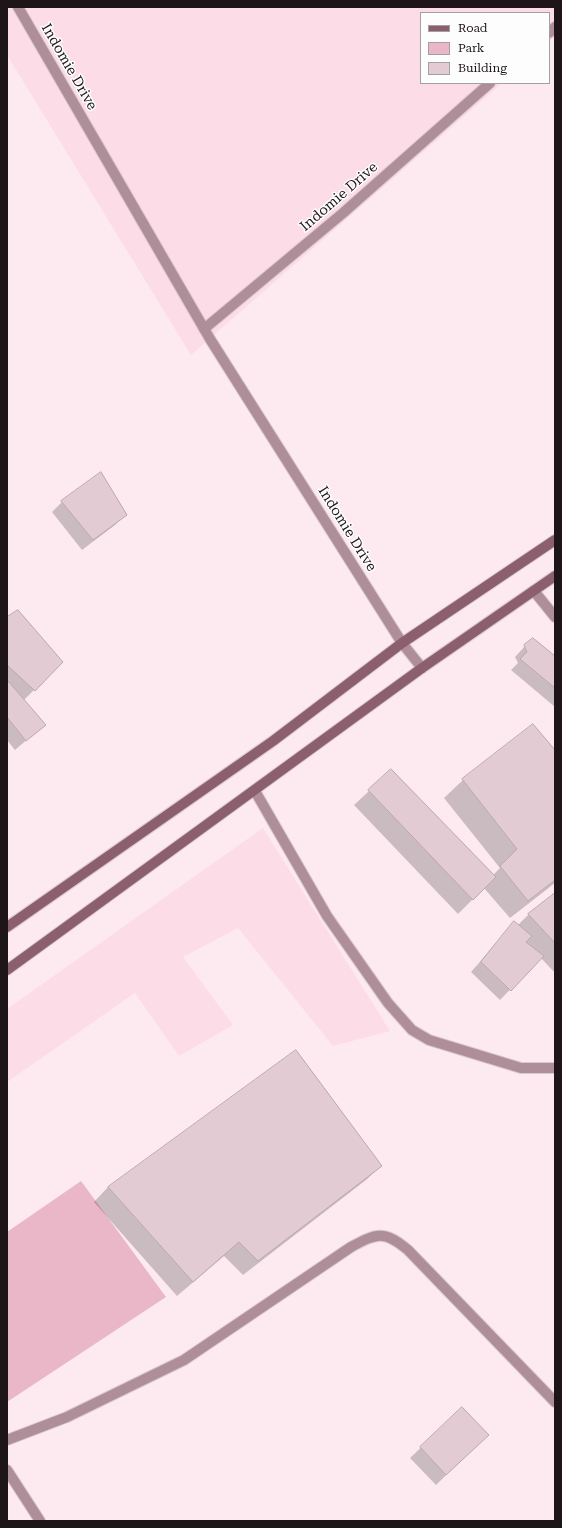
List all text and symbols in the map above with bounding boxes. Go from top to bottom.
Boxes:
legend [420,12,550,84]
street label: Indomie Drive [38,21,100,113]
text: Road [458,21,487,35]
text: Park [458,41,484,55]
text: Building [458,61,507,75]
street label: Indomie Drive [297,159,381,235]
street label: Indomie Drive [314,483,380,575]

